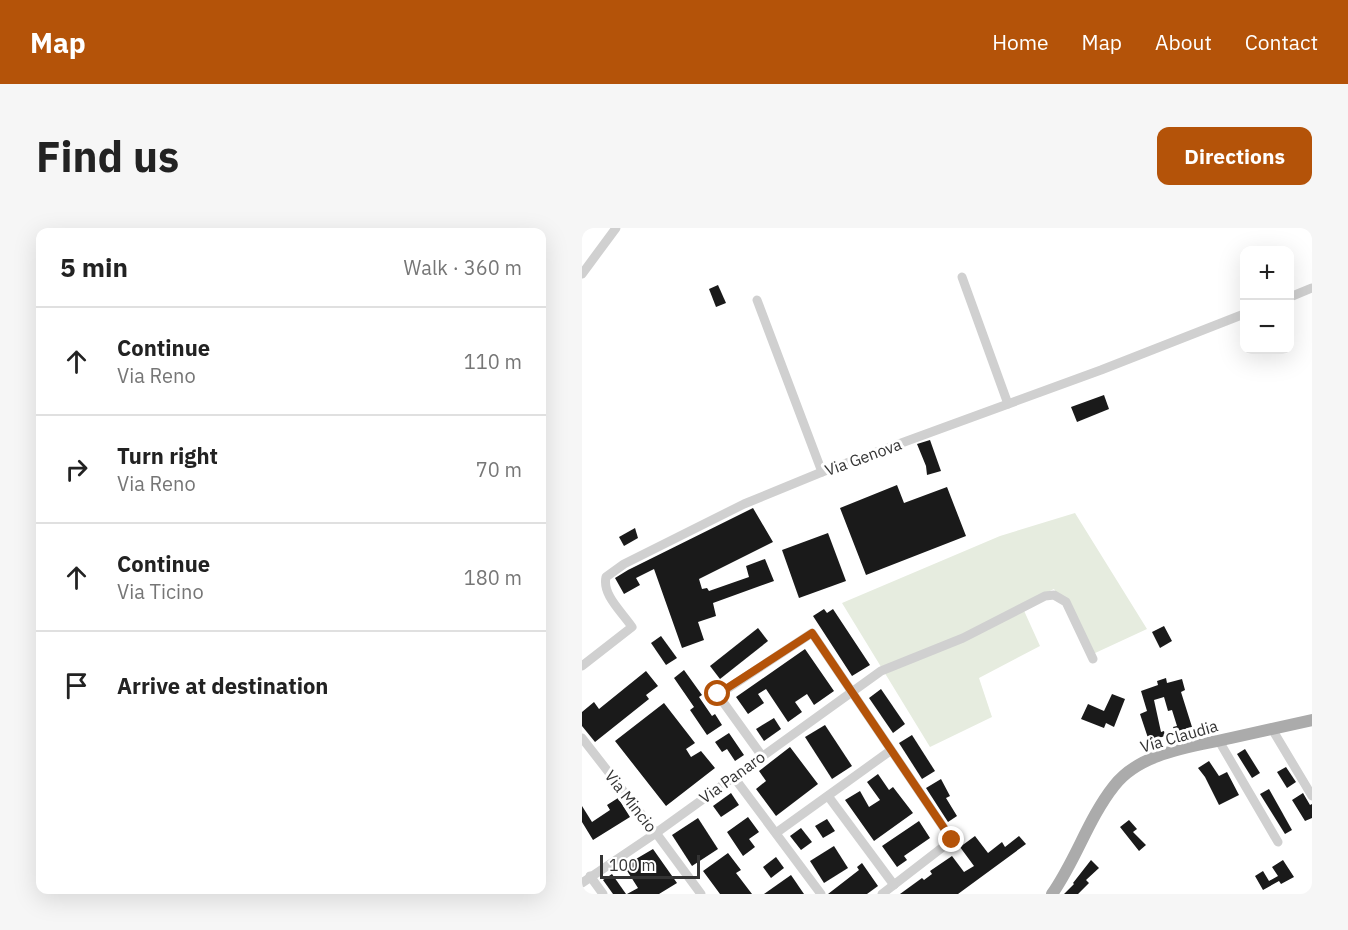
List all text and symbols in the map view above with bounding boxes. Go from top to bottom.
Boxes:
text: Map [30,24,86,61]
text: Home [992,28,1049,56]
text: Map [1082,28,1122,56]
text: About [1155,28,1212,56]
text: Contact [1245,28,1318,56]
button: Directions [1157,127,1312,185]
text: Find us [36,129,179,184]
map controls [1240,246,1294,354]
button: + [1240,246,1294,300]
text: 5 min [60,250,128,284]
text: Walk · 360 m [404,254,522,281]
button: − [1240,300,1294,354]
text: Continue [117,333,210,362]
icon: ahead [60,345,93,378]
text: 110 m [464,348,522,375]
text: Via Reno [117,362,196,389]
street label: Via Genova [822,434,905,480]
text: Turn right [117,441,218,470]
icon: right [60,453,93,486]
text: 70 m [476,456,522,483]
text: Via Reno [117,470,196,497]
text: Continue [117,549,210,578]
icon: ahead [60,561,93,594]
text: 180 m [464,564,522,591]
text: Via Ticino [117,578,204,605]
icon: arrive [60,669,93,702]
text: Arrive at destination [117,671,328,700]
route start [704,680,730,706]
street label: Via Claudia [1138,715,1221,757]
street label: Via Panaro [695,746,769,808]
street label: Via Mincio [601,766,661,836]
route end [938,826,964,852]
scale bar [600,852,700,880]
text: 100 m [609,855,656,875]

